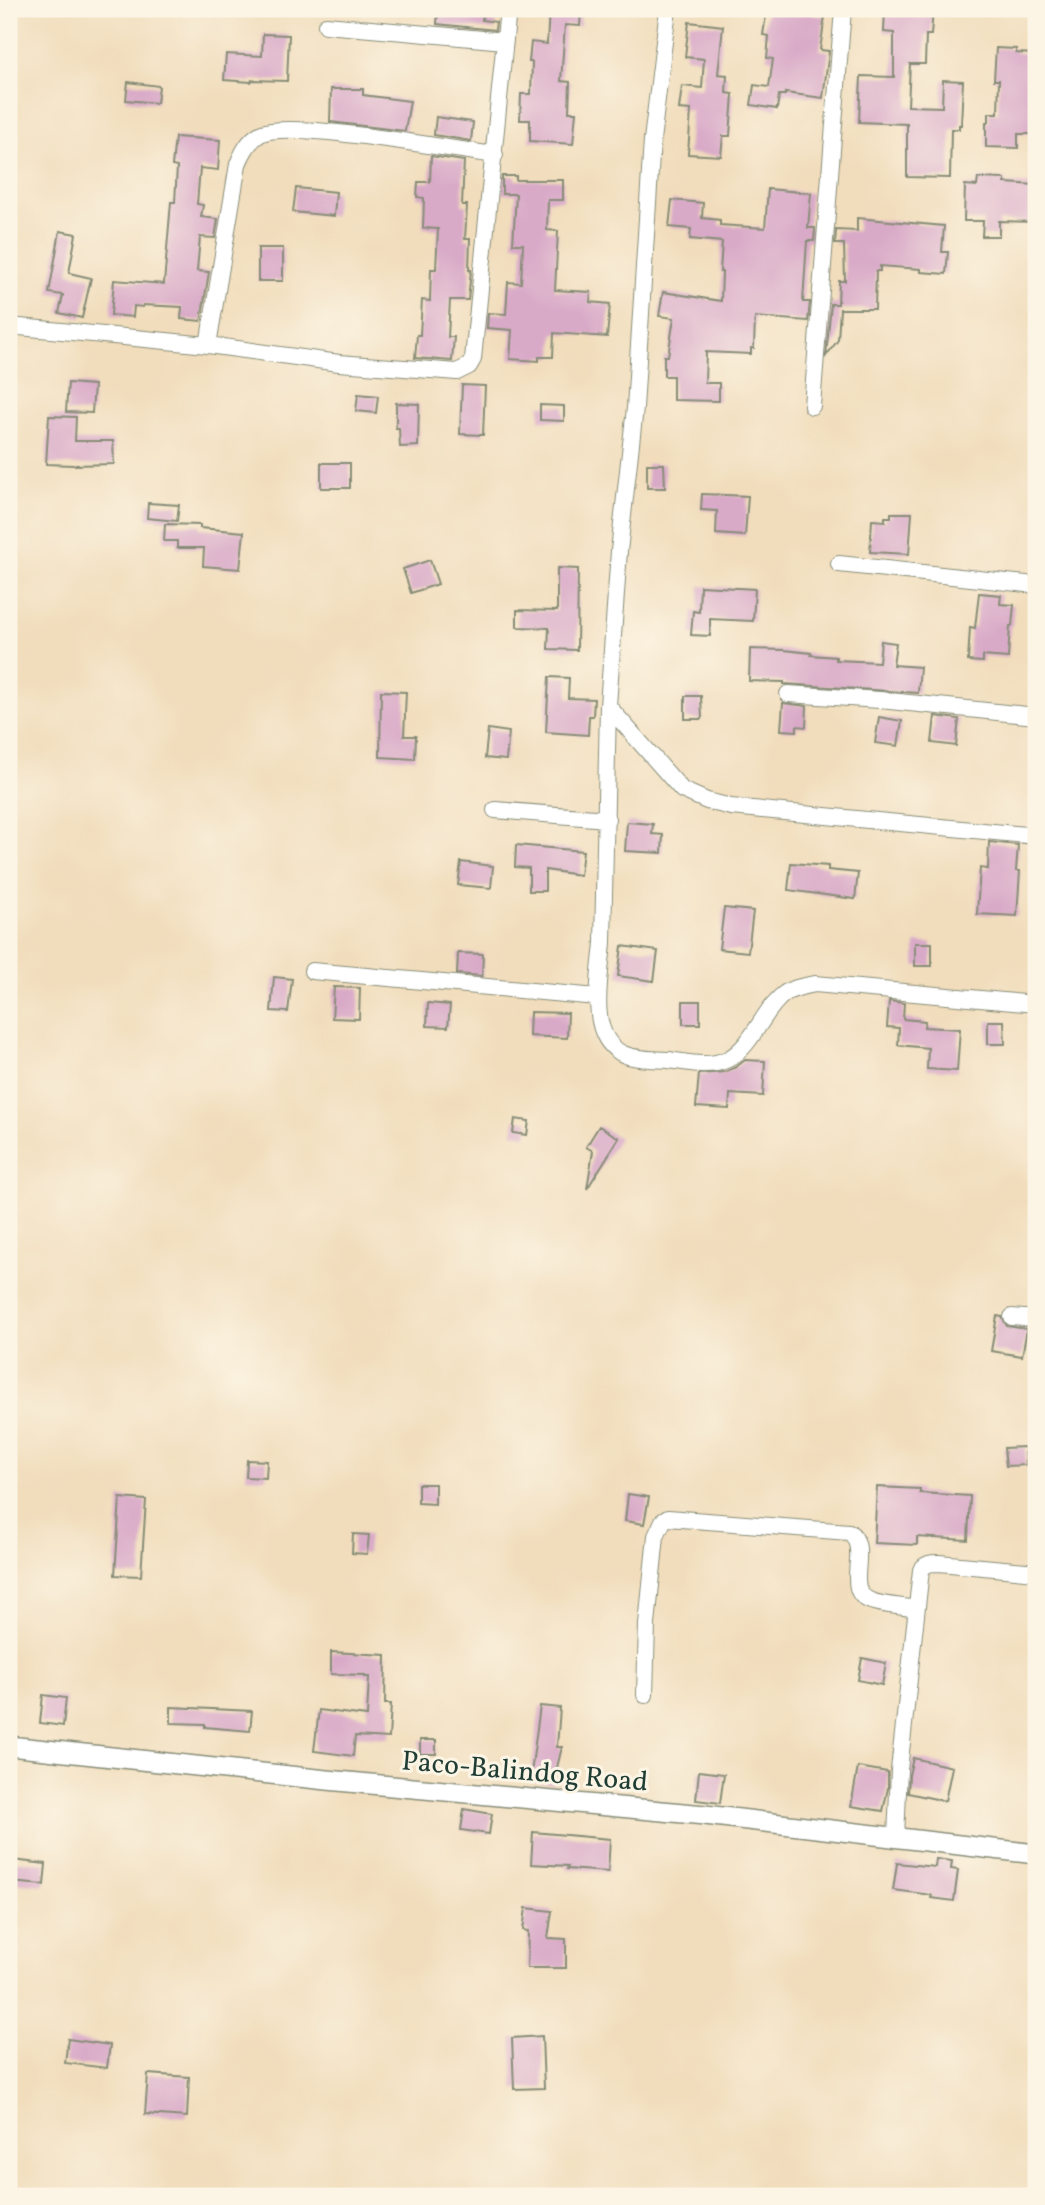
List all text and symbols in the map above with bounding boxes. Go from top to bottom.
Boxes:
street label: Paco-Balindog Road [400,1742,650,1803]

